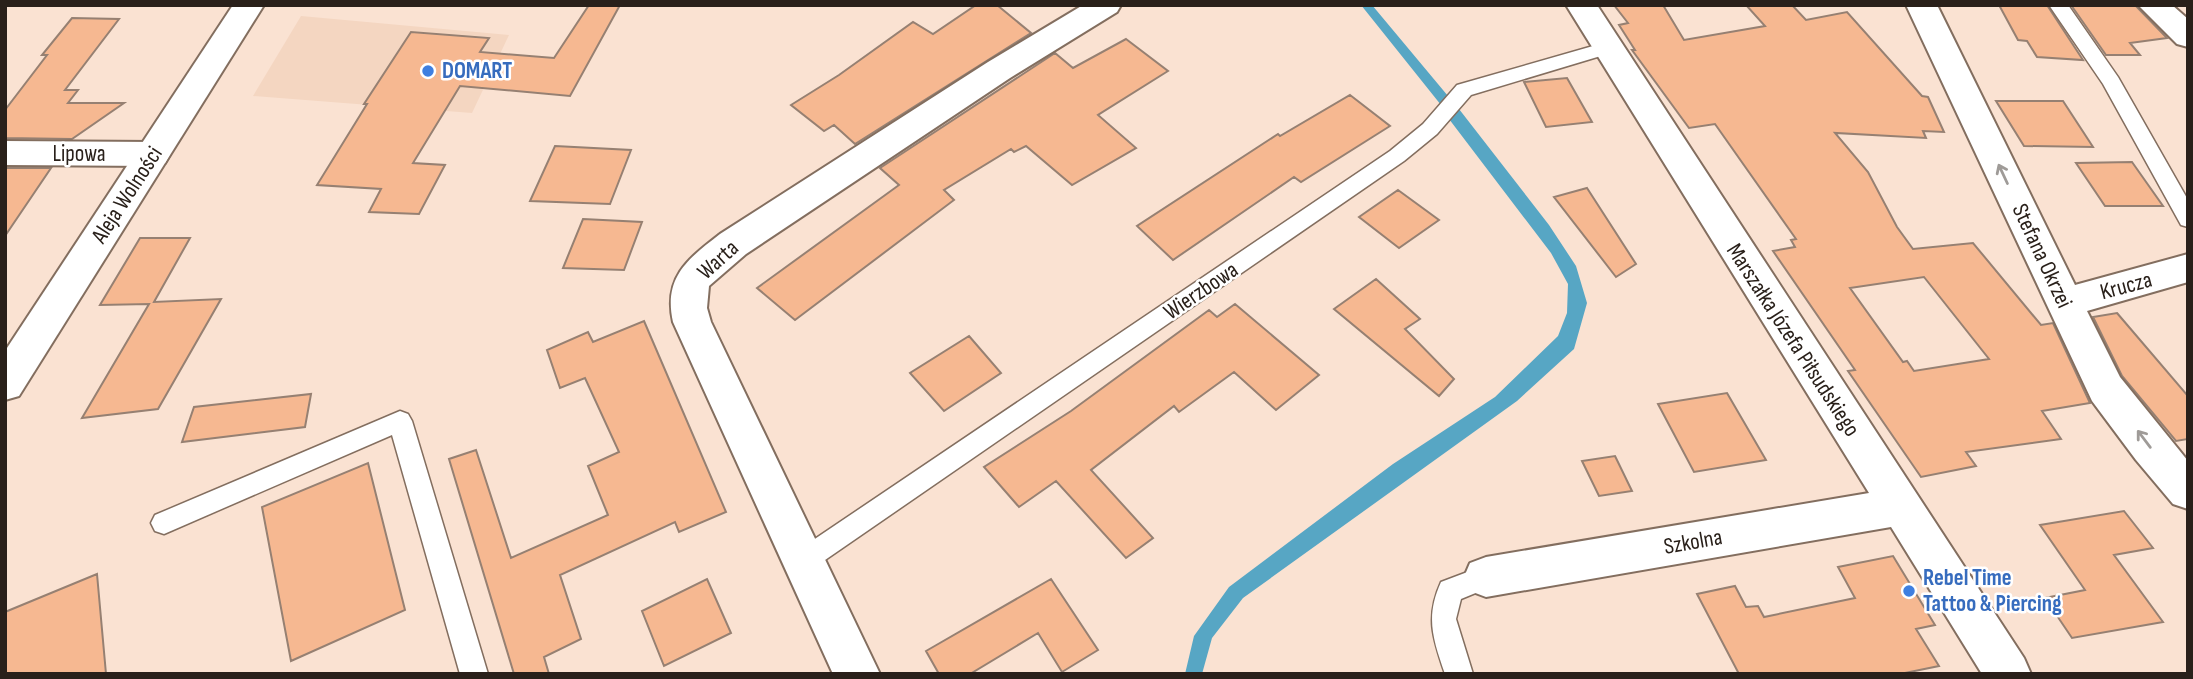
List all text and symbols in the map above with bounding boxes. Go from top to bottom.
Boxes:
place label: DOMART [442,57,512,85]
marker: DOMART [420,63,436,79]
street label: Lipowa [52,140,106,168]
street label: Aleja Wolności [85,141,169,250]
one-way arrow [1996,164,2009,185]
street label: Stefana Okrzei [2006,199,2078,313]
street label: Warta [692,234,744,286]
street label: Marszałka Józefa Piłsudskiego [1720,238,1866,442]
street label: Wierzbowa [1158,256,1244,326]
street label: Krucza [2097,266,2155,306]
one-way arrow [2136,430,2151,449]
street label: Szkolna [1662,523,1724,561]
place label: Rebel Time Tattoo & Piercing [1923,564,2062,618]
marker: Rebel Time Tattoo & Piercing [1901,583,1917,599]

